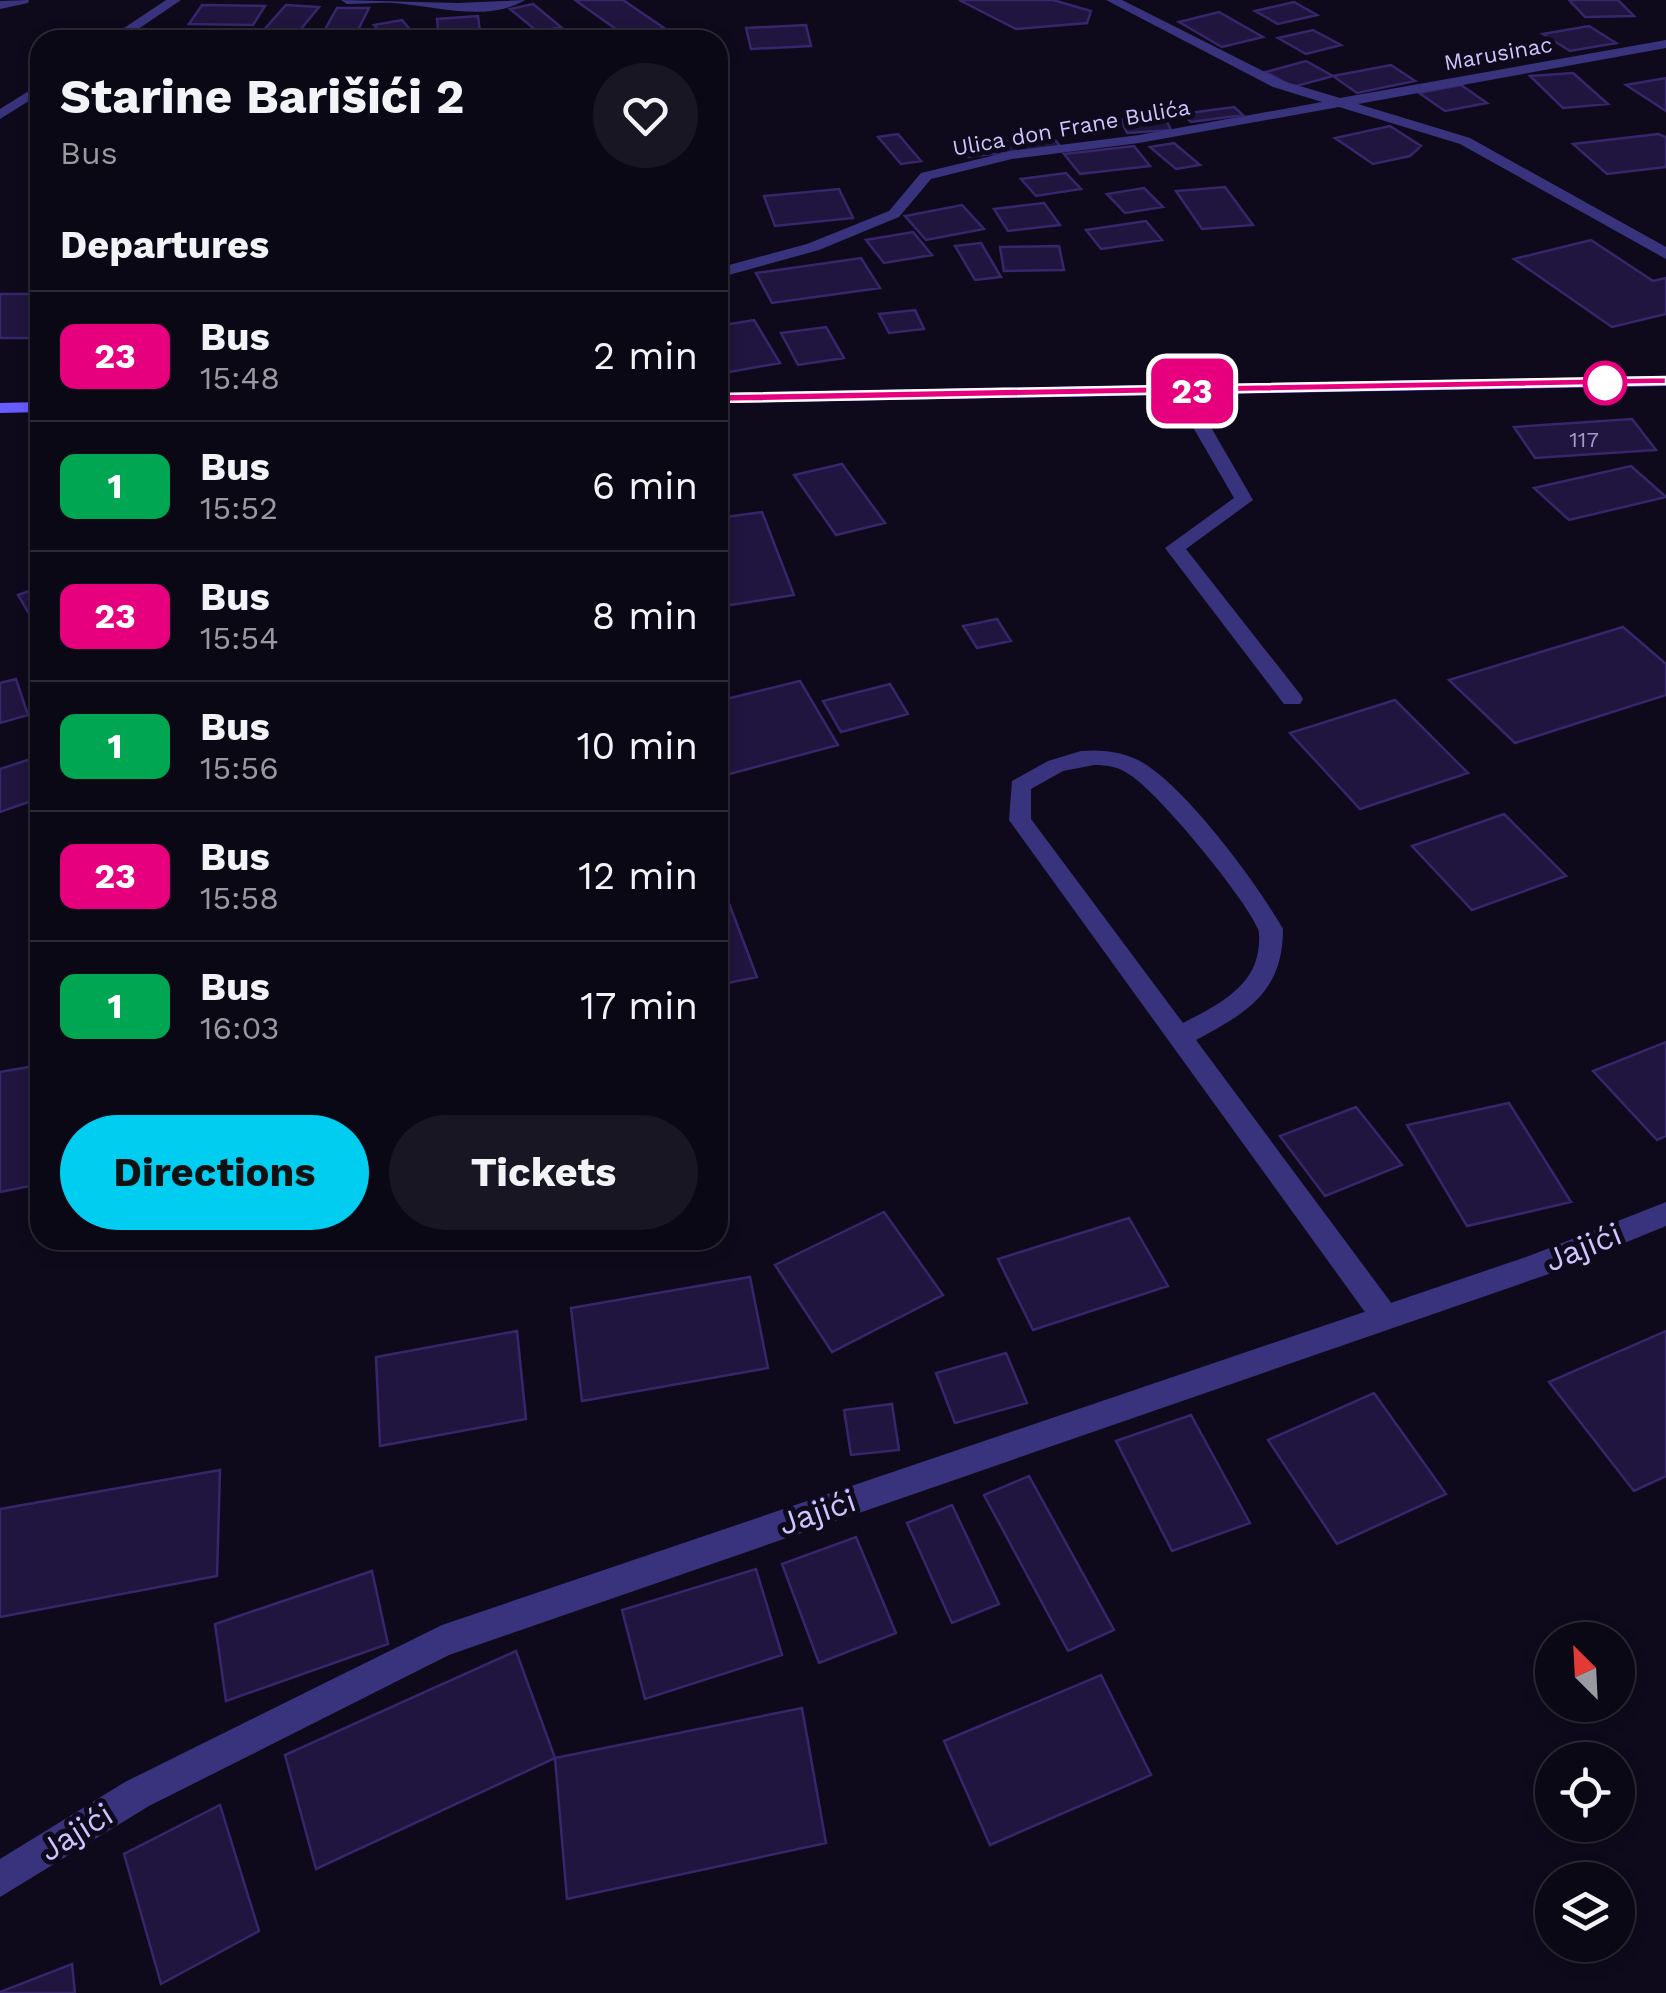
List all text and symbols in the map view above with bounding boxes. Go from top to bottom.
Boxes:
street label: Marusinac [1442,32,1554,75]
button: heart [593,63,698,168]
text: Starine Barišići 2 [60,68,464,125]
street label: Ulica don Frane Bulića [950,94,1192,161]
text: Bus [60,134,118,172]
text: Departures [60,223,269,267]
text: Bus [200,315,270,359]
text: 2 min [593,334,698,378]
text: 23 [94,335,136,377]
line badge: 23 [1147,358,1237,424]
text: 15:48 [200,359,280,397]
unlabelled marker [1584,362,1626,404]
text: 23 [1171,370,1213,412]
house number: 117 [1569,427,1599,452]
text: Bus [200,445,270,489]
text: 6 min [592,464,698,508]
text: 1 [107,465,123,507]
text: 15:52 [200,489,278,527]
text: Bus [200,575,270,619]
text: 8 min [592,594,698,638]
text: 23 [94,595,136,637]
text: 15:54 [200,619,279,657]
text: Bus [200,705,270,749]
text: 10 min [577,724,698,768]
text: 1 [107,725,123,767]
text: 15:56 [200,749,279,787]
text: Bus [200,835,270,879]
text: 12 min [578,854,698,898]
text: 23 [94,855,136,897]
text: 15:58 [200,879,279,917]
text: Bus [200,965,270,1009]
text: 17 min [580,984,698,1028]
text: 1 [107,985,123,1027]
text: 16:03 [200,1009,279,1047]
button: Directions [60,1115,369,1230]
button: Tickets [389,1115,698,1230]
street label: Jajići [1539,1215,1627,1279]
street label: Jajići [773,1481,861,1543]
north arrow [1535,1622,1635,1722]
map controls [1535,1622,1635,1962]
button: locate [1535,1742,1635,1842]
street label: Jajići [32,1795,120,1869]
button: layers [1535,1862,1635,1962]

